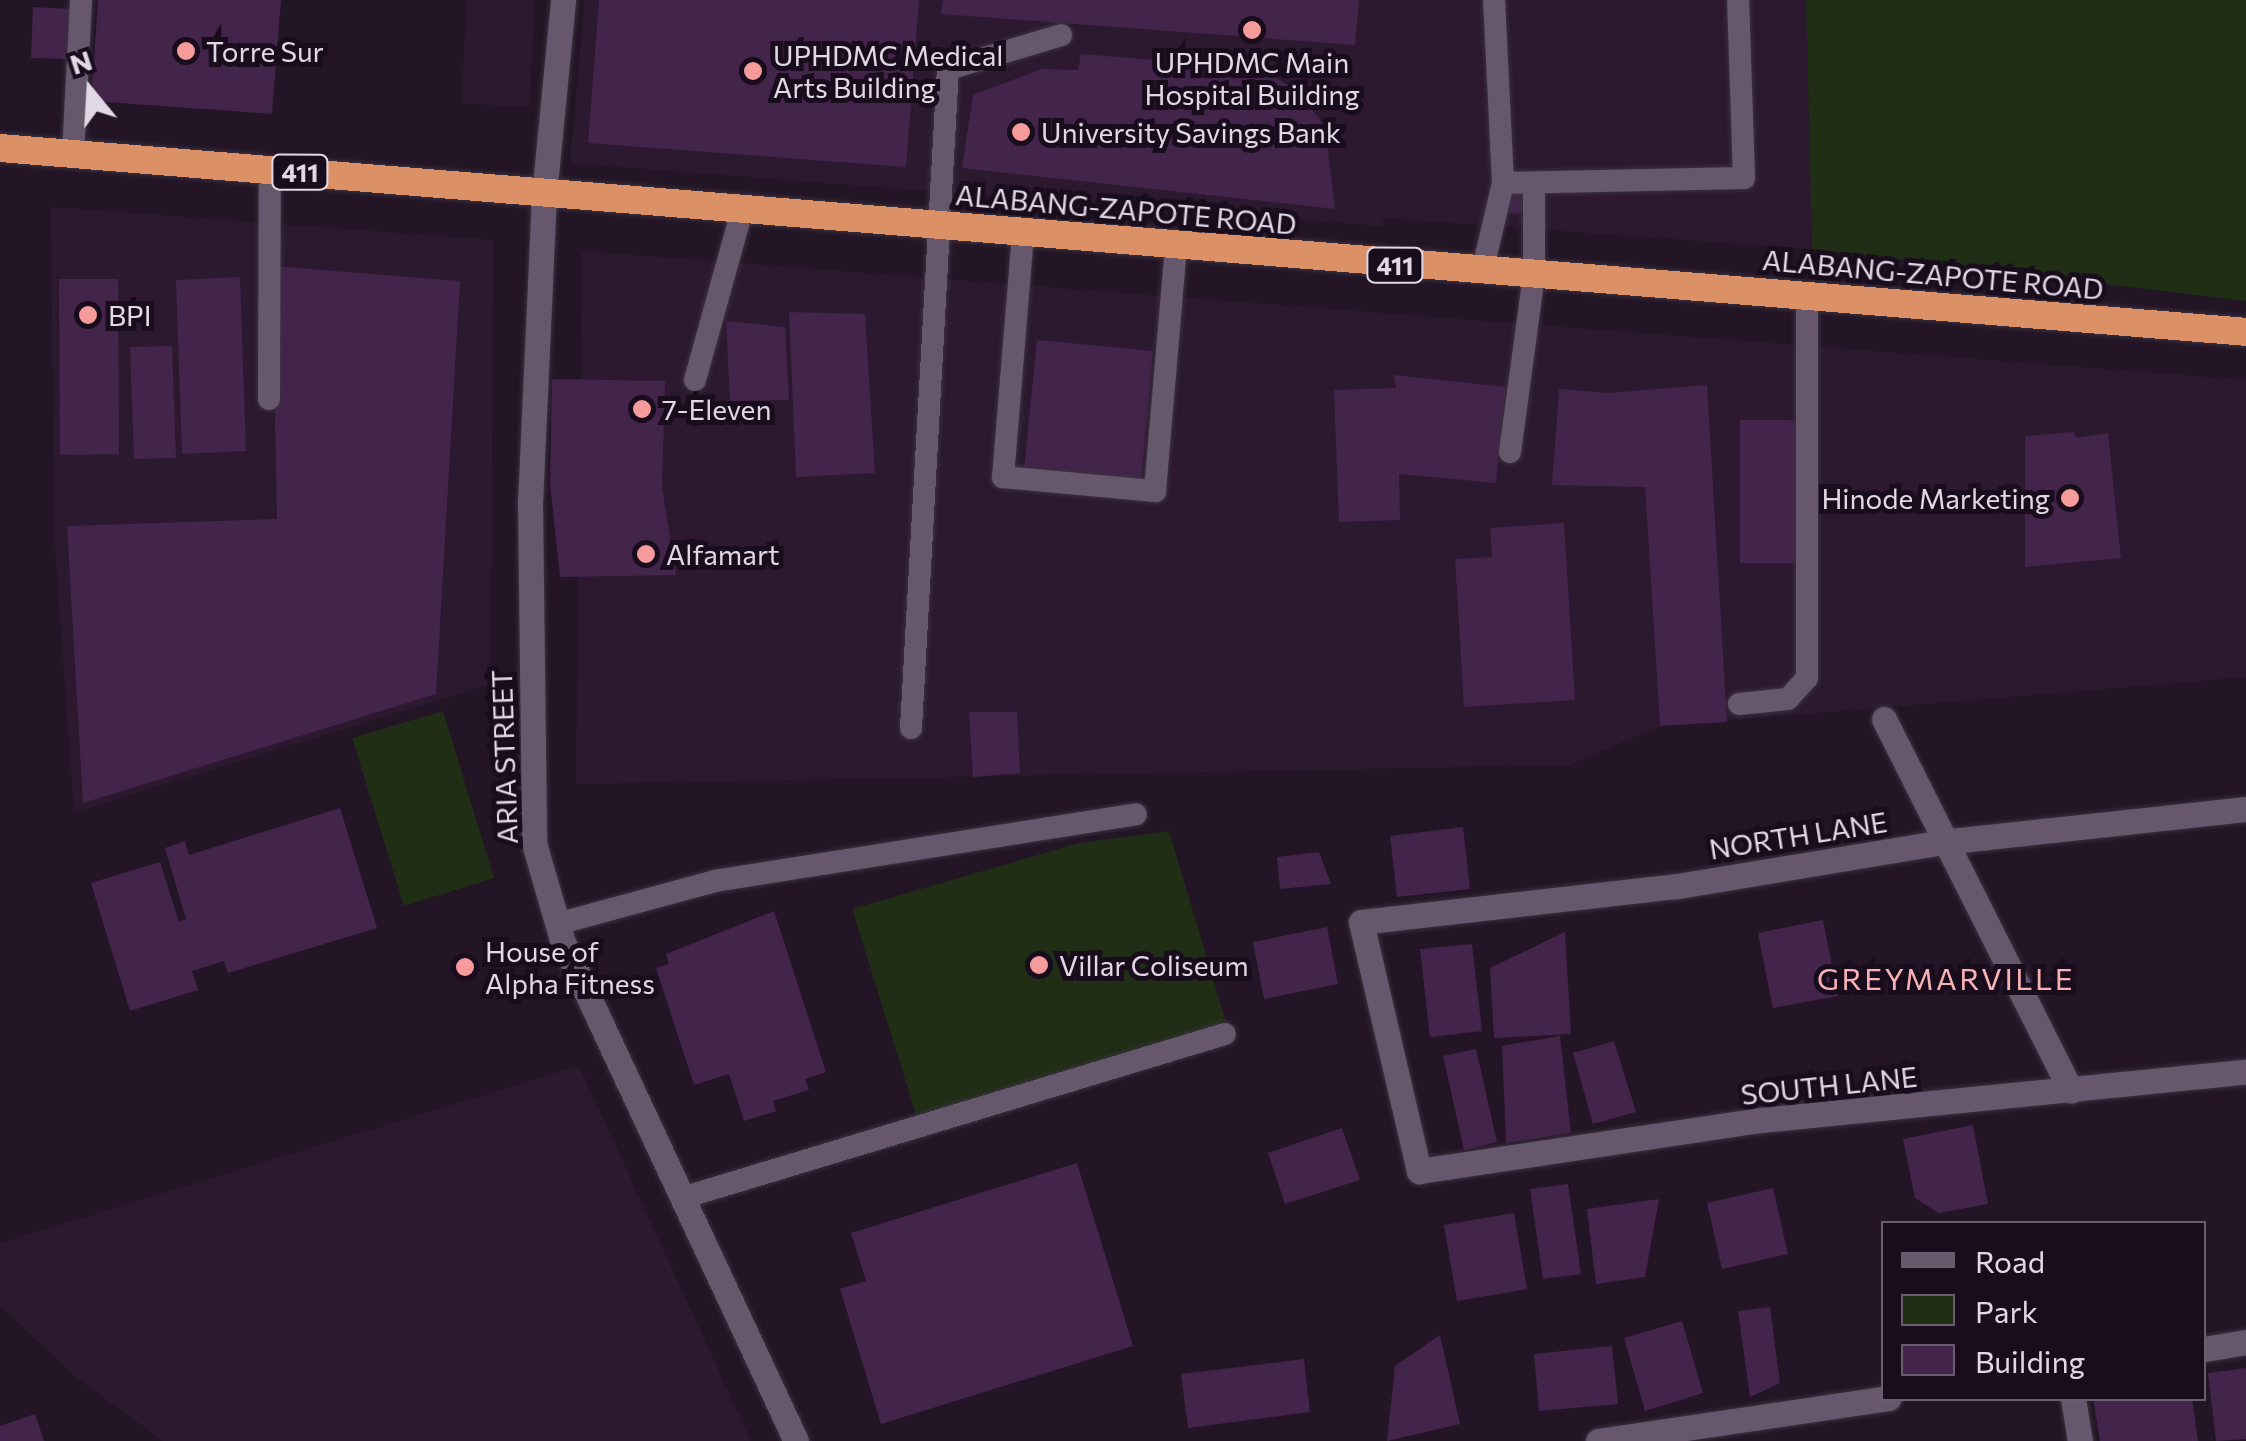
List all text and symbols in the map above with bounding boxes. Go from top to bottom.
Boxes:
marker: UPHDMC Main Hospital Building [1241,19,1263,41]
place label: Torre Sur [206,34,324,68]
place label: UPHDMC Medical Arts Building [773,38,1003,104]
north arrow [40,40,140,140]
marker: Torre Sur [175,40,197,62]
text: N [65,42,96,81]
place label: UPHDMC Main Hospital Building [1144,45,1360,111]
marker: UPHDMC Medical Arts Building [742,60,764,82]
place label: University Savings Bank [1041,115,1341,149]
marker: University Savings Bank [1010,121,1032,143]
road number: 411 [270,152,330,192]
street label: ALABANG-ZAPOTE ROAD [954,177,1298,241]
street label: ALABANG-ZAPOTE ROAD [1761,242,2105,306]
road number: 411 [1365,245,1425,285]
place label: BPI [108,298,151,332]
marker: BPI [77,304,99,326]
place label: 7-Eleven [662,392,771,426]
marker: 7-Eleven [631,398,653,420]
place label: Hinode Marketing [1821,481,2050,515]
marker: Hinode Marketing [2059,487,2081,509]
place label: Alfamart [666,537,780,571]
marker: Alfamart [635,543,657,565]
street label: ARIA STREET [484,669,524,845]
street label: NORTH LANE [1707,804,1889,866]
place label: House of Alpha Fitness [485,934,655,1000]
place label: Villar Coliseum [1059,948,1249,982]
marker: Villar Coliseum [1028,954,1050,976]
marker: House of Alpha Fitness [454,956,476,978]
district label: GREYMARVILLE [1817,960,2075,996]
street label: SOUTH LANE [1739,1059,1919,1111]
legend [1881,1221,2206,1401]
text: Road [1975,1242,2045,1279]
text: Park [1975,1292,2038,1329]
text: Building [1975,1342,2085,1379]

